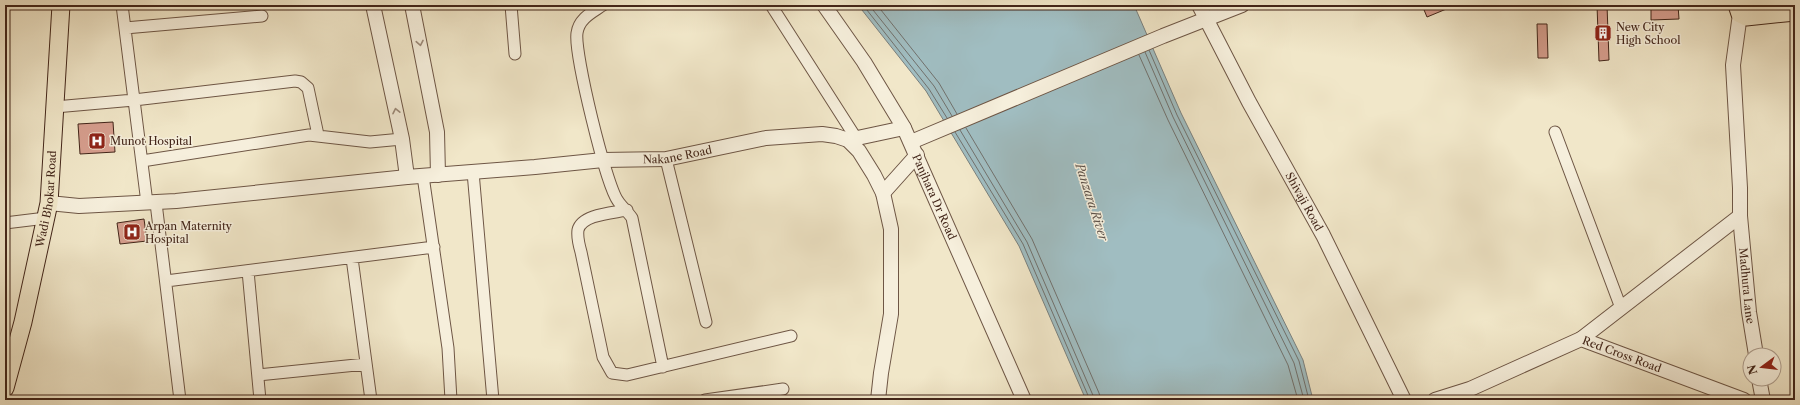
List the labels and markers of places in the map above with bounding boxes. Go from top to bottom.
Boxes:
place label: New City High School [1616,20,1681,47]
building icon: New City High School [1593,23,1613,43]
hospital icon: Munot Hospital [87,131,107,151]
place label: Munot Hospital [110,134,193,148]
place label: Arpan Maternity Hospital [144,219,233,246]
hospital icon: Arpan Maternity Hospital [122,222,142,242]

